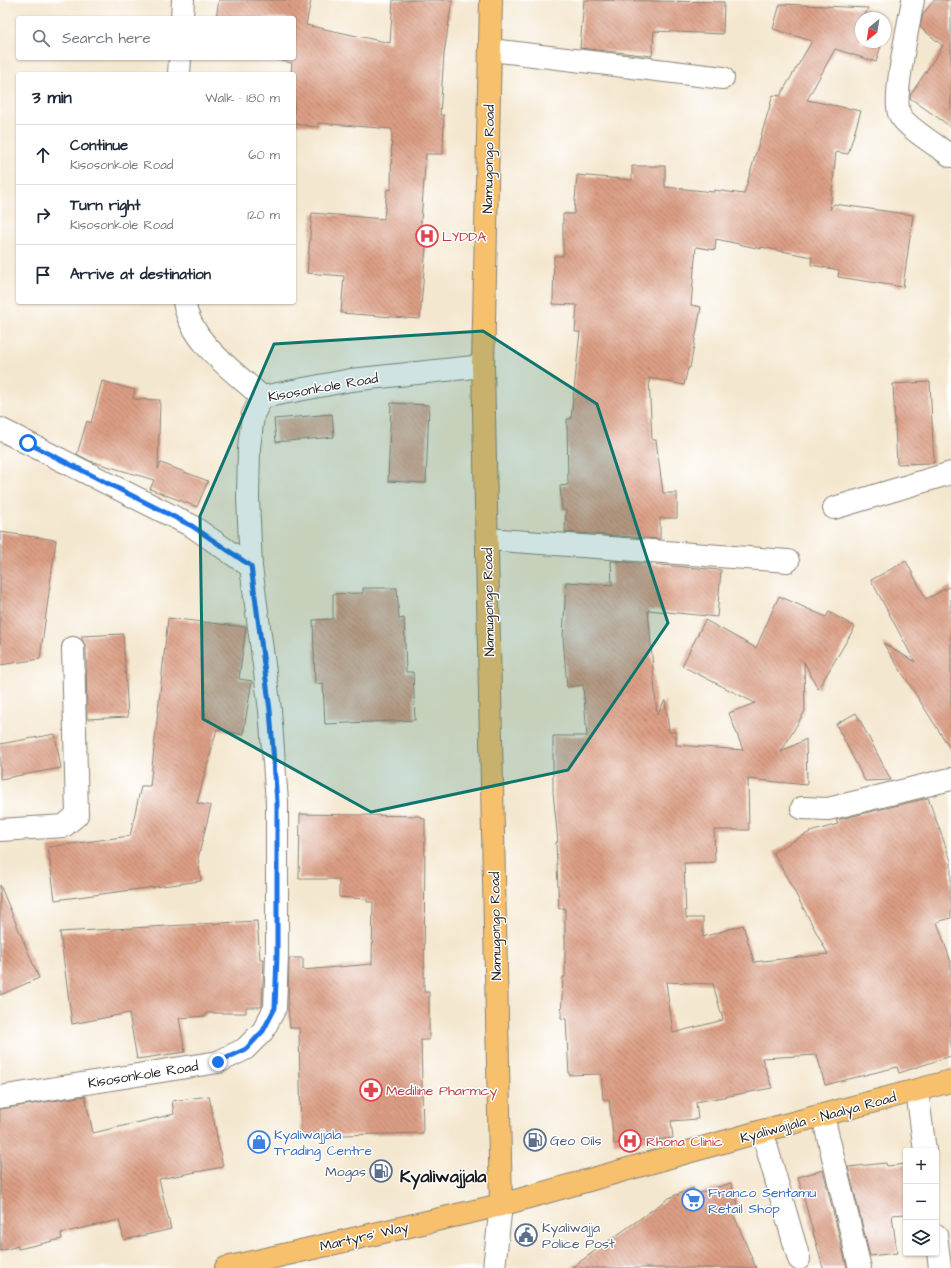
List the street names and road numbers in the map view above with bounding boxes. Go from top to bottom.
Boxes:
street label: Namugongo Road [478,104,500,214]
street label: Kisosonkole Road [267,368,380,408]
street label: Namugongo Road [478,547,500,657]
street label: Namugongo Road [485,871,507,981]
street label: Kisosonkole Road [87,1056,200,1094]
street label: Kyaliwajjala - Naalya Road [738,1087,899,1148]
street label: Martyrs' Way [318,1217,411,1257]

